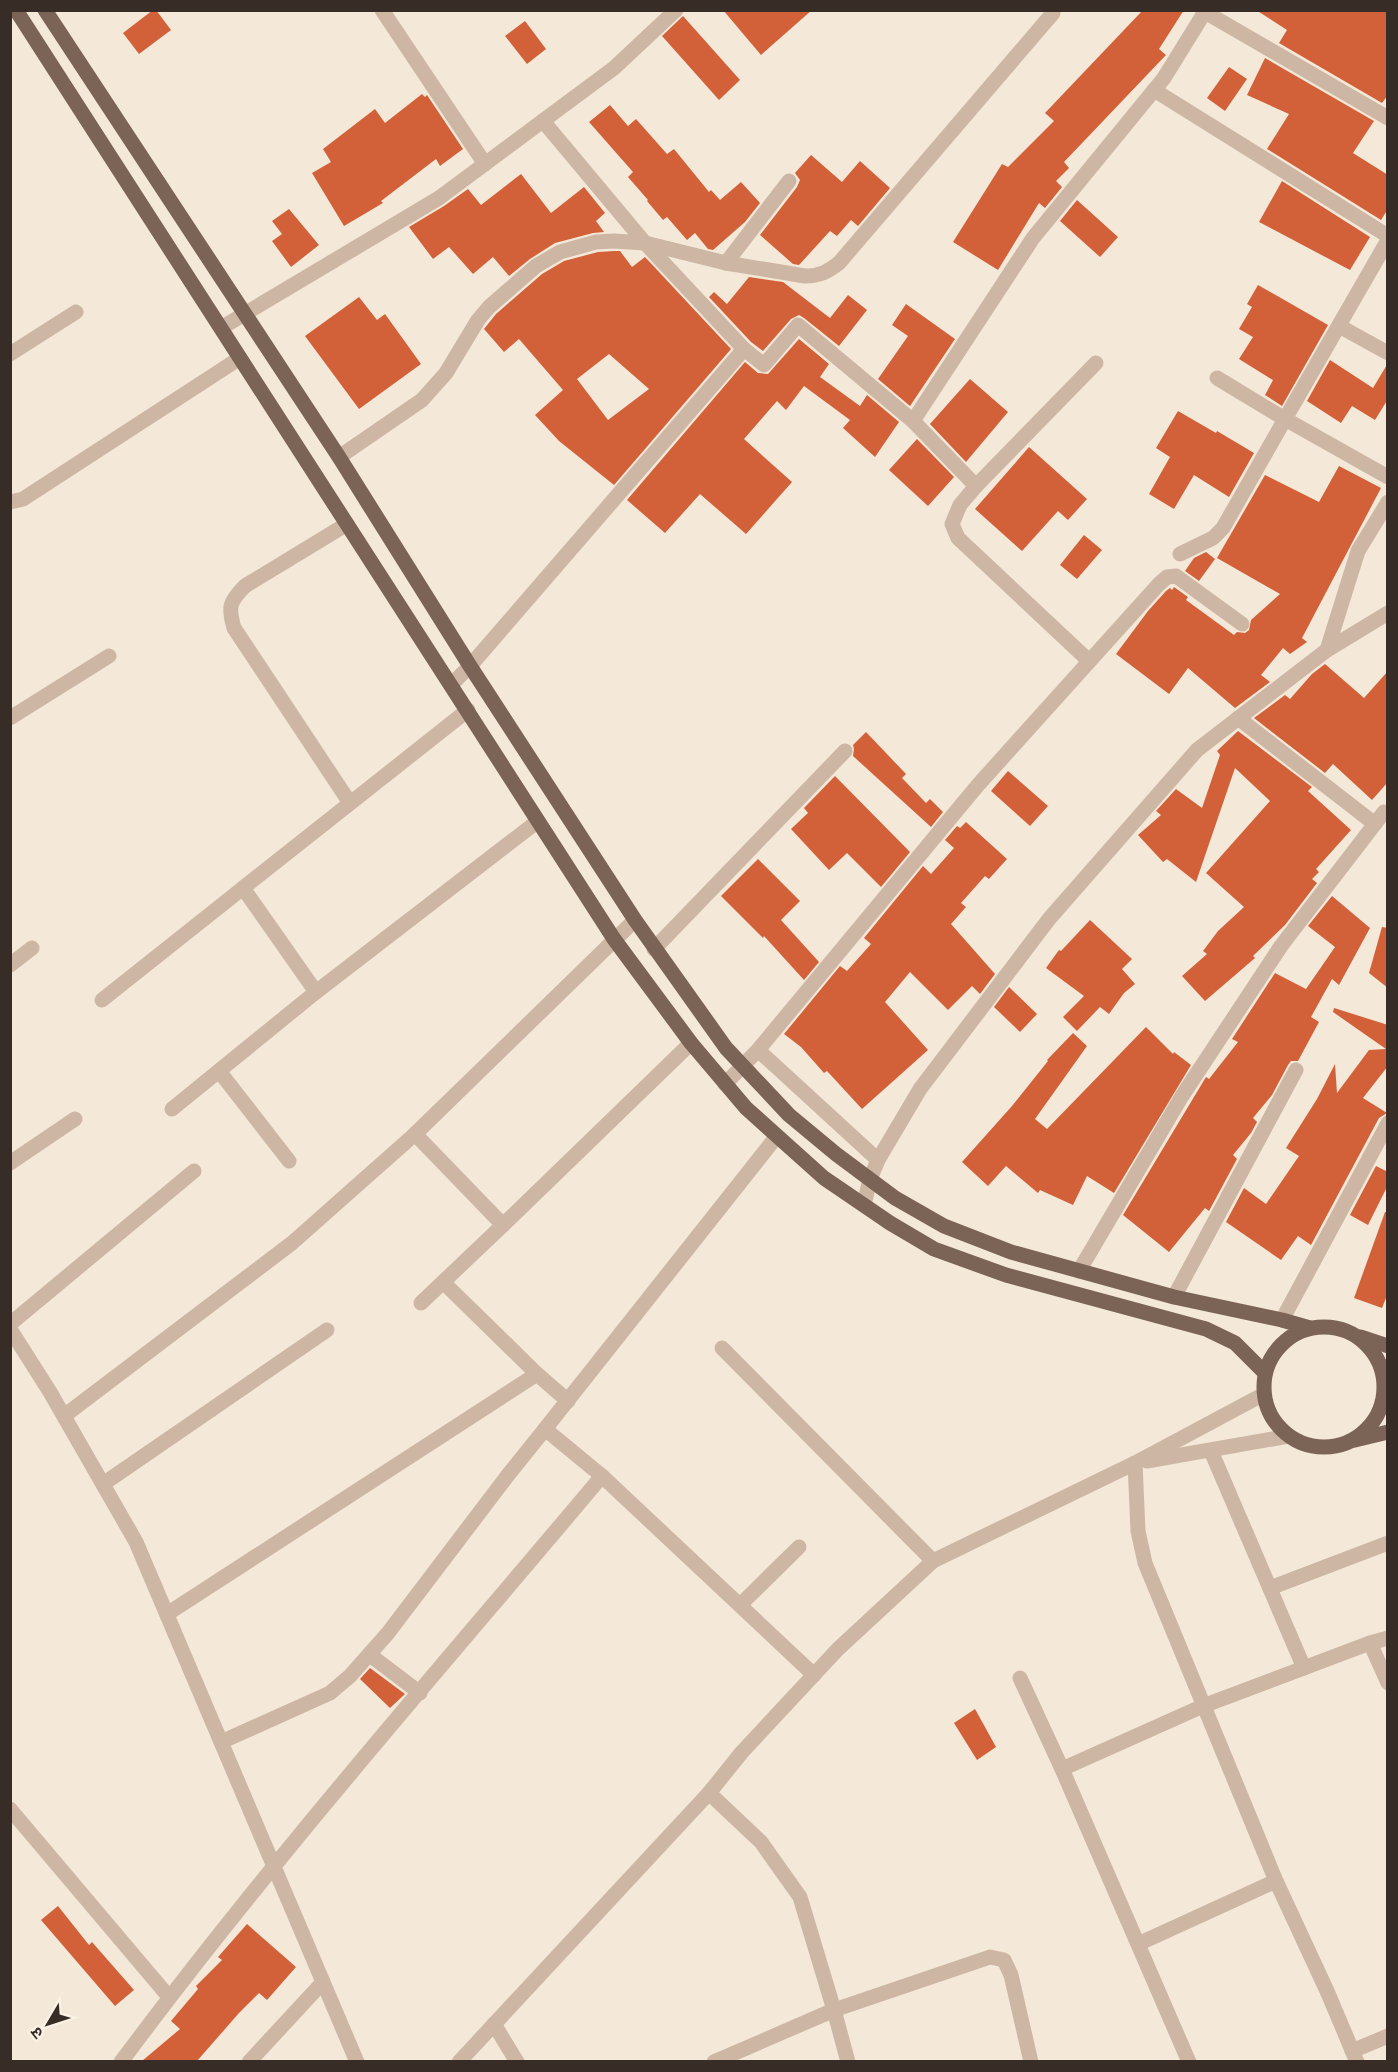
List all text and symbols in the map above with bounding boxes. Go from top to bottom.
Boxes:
north arrow [18,1994,78,2054]
text: उ [26,2023,47,2043]

